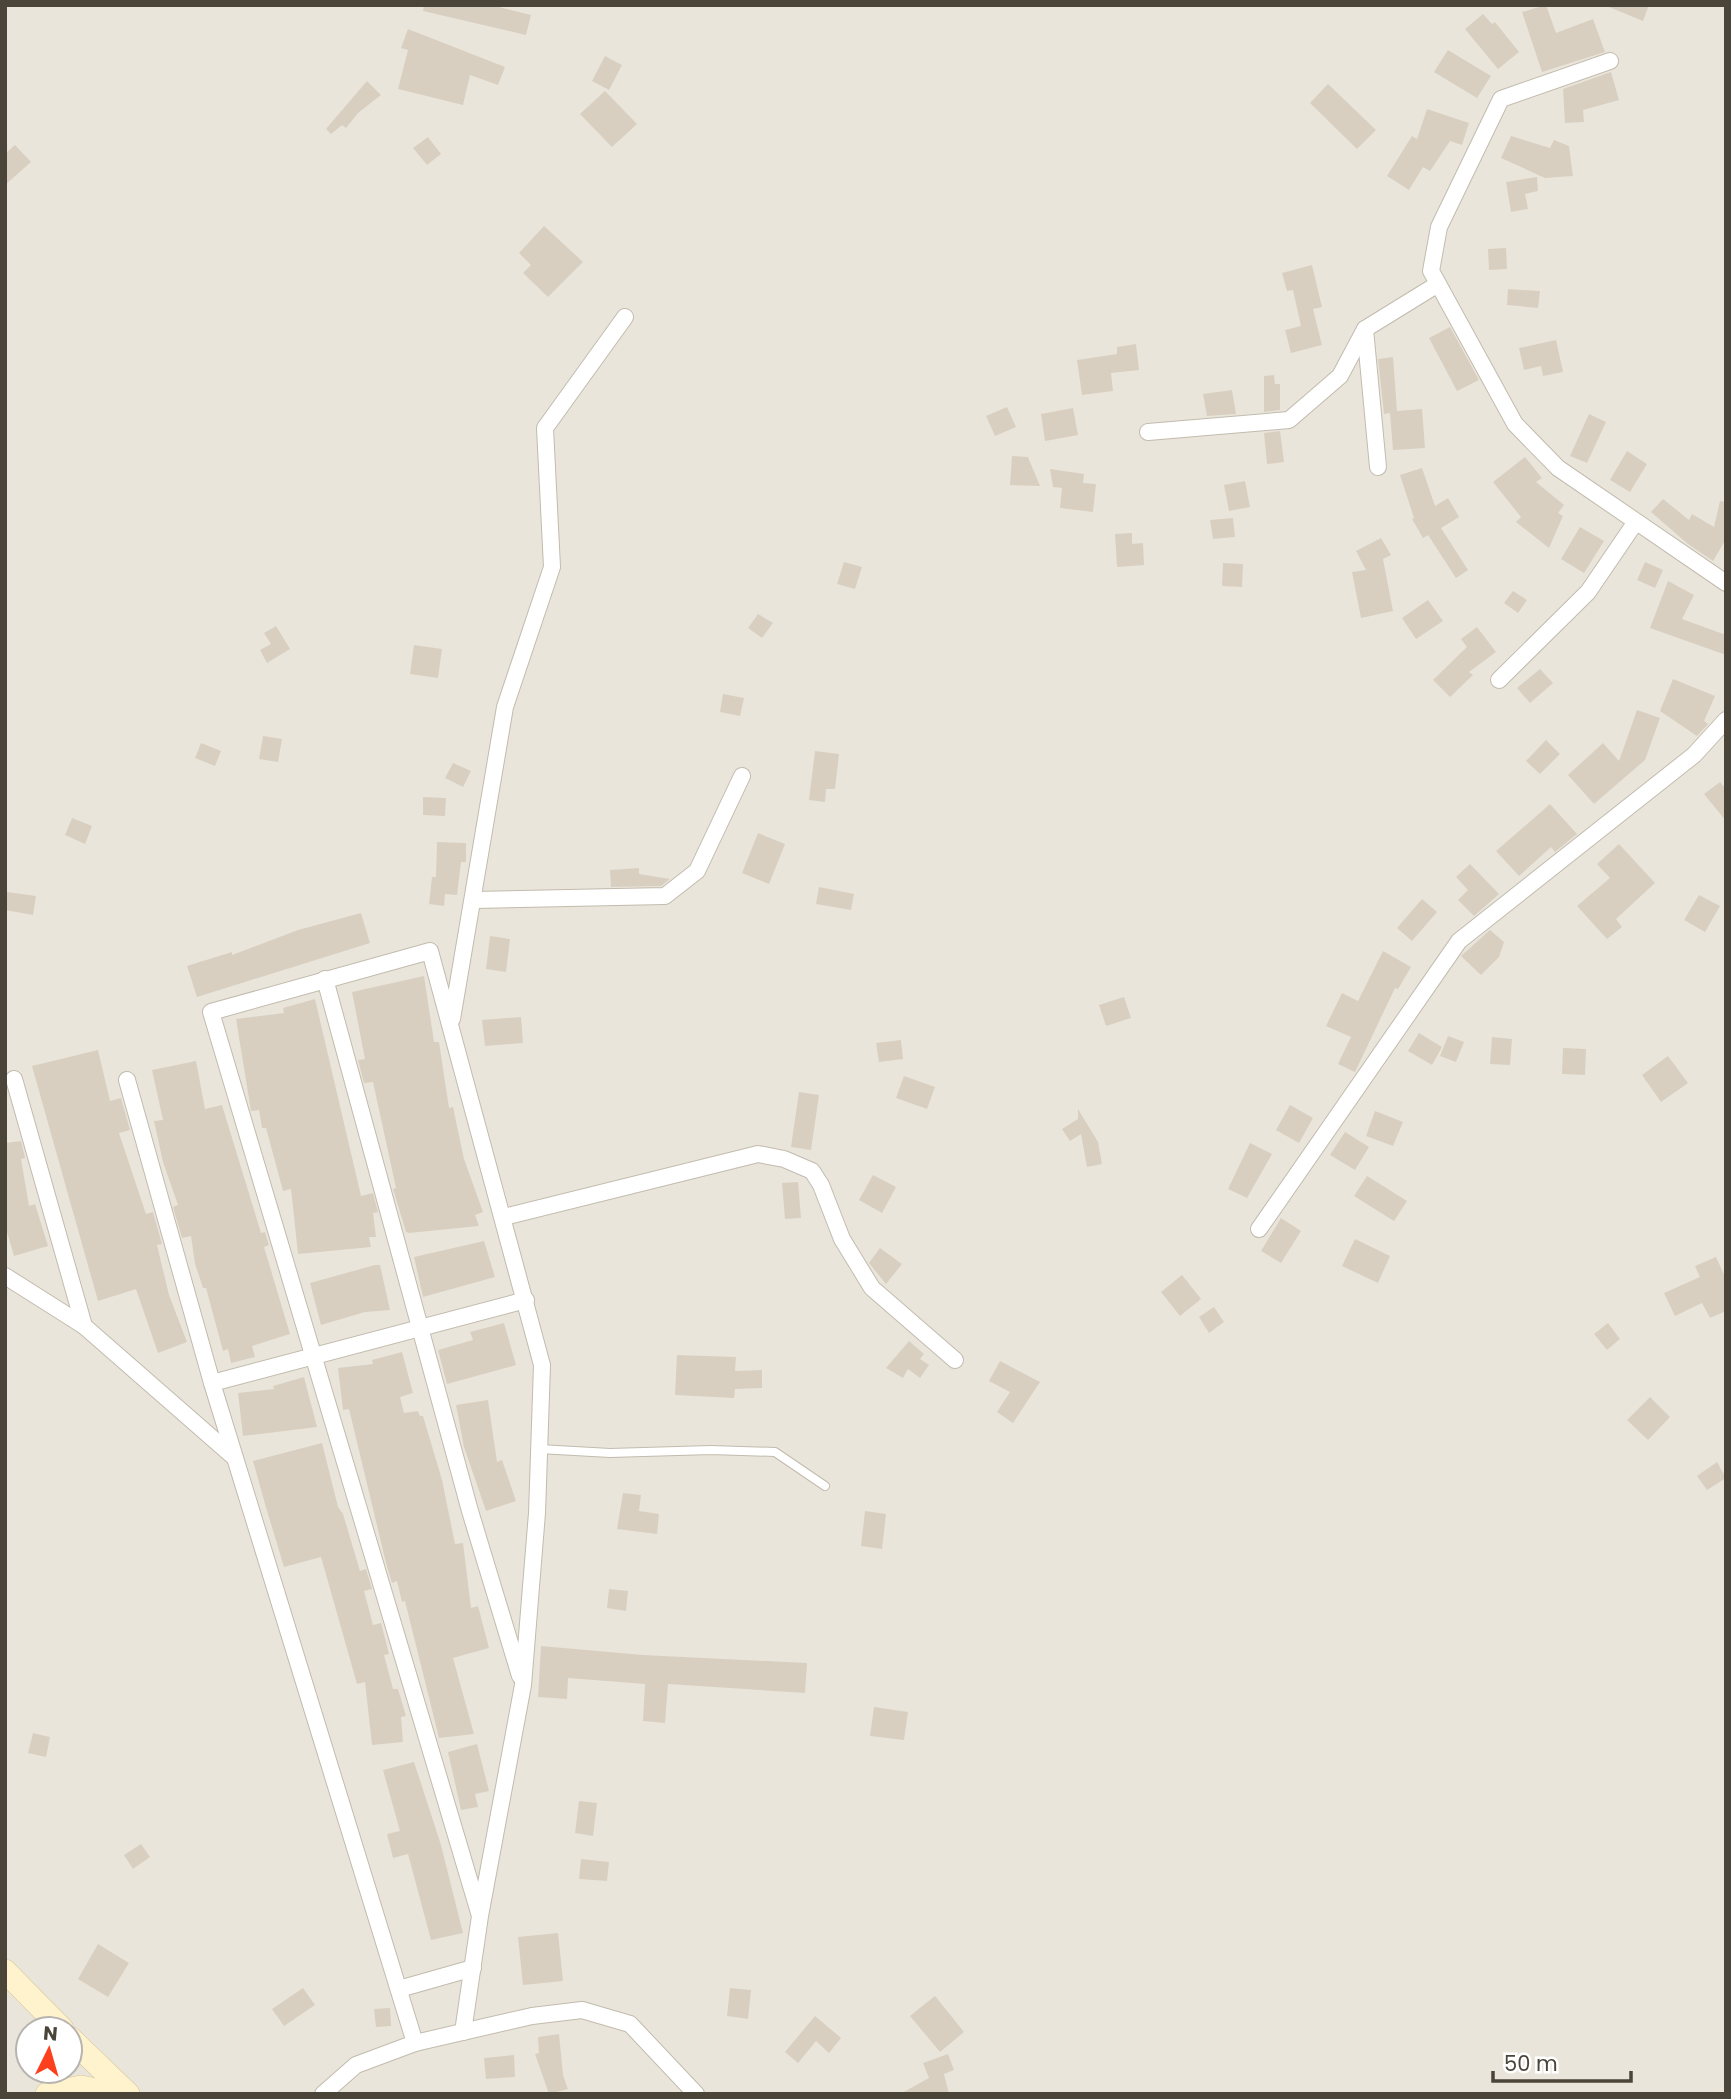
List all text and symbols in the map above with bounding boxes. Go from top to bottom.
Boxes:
north arrow [14,2015,84,2085]
text: N [42,2019,59,2048]
scale bar [1493,2039,1631,2084]
text: 50 m [1504,2049,1558,2078]

